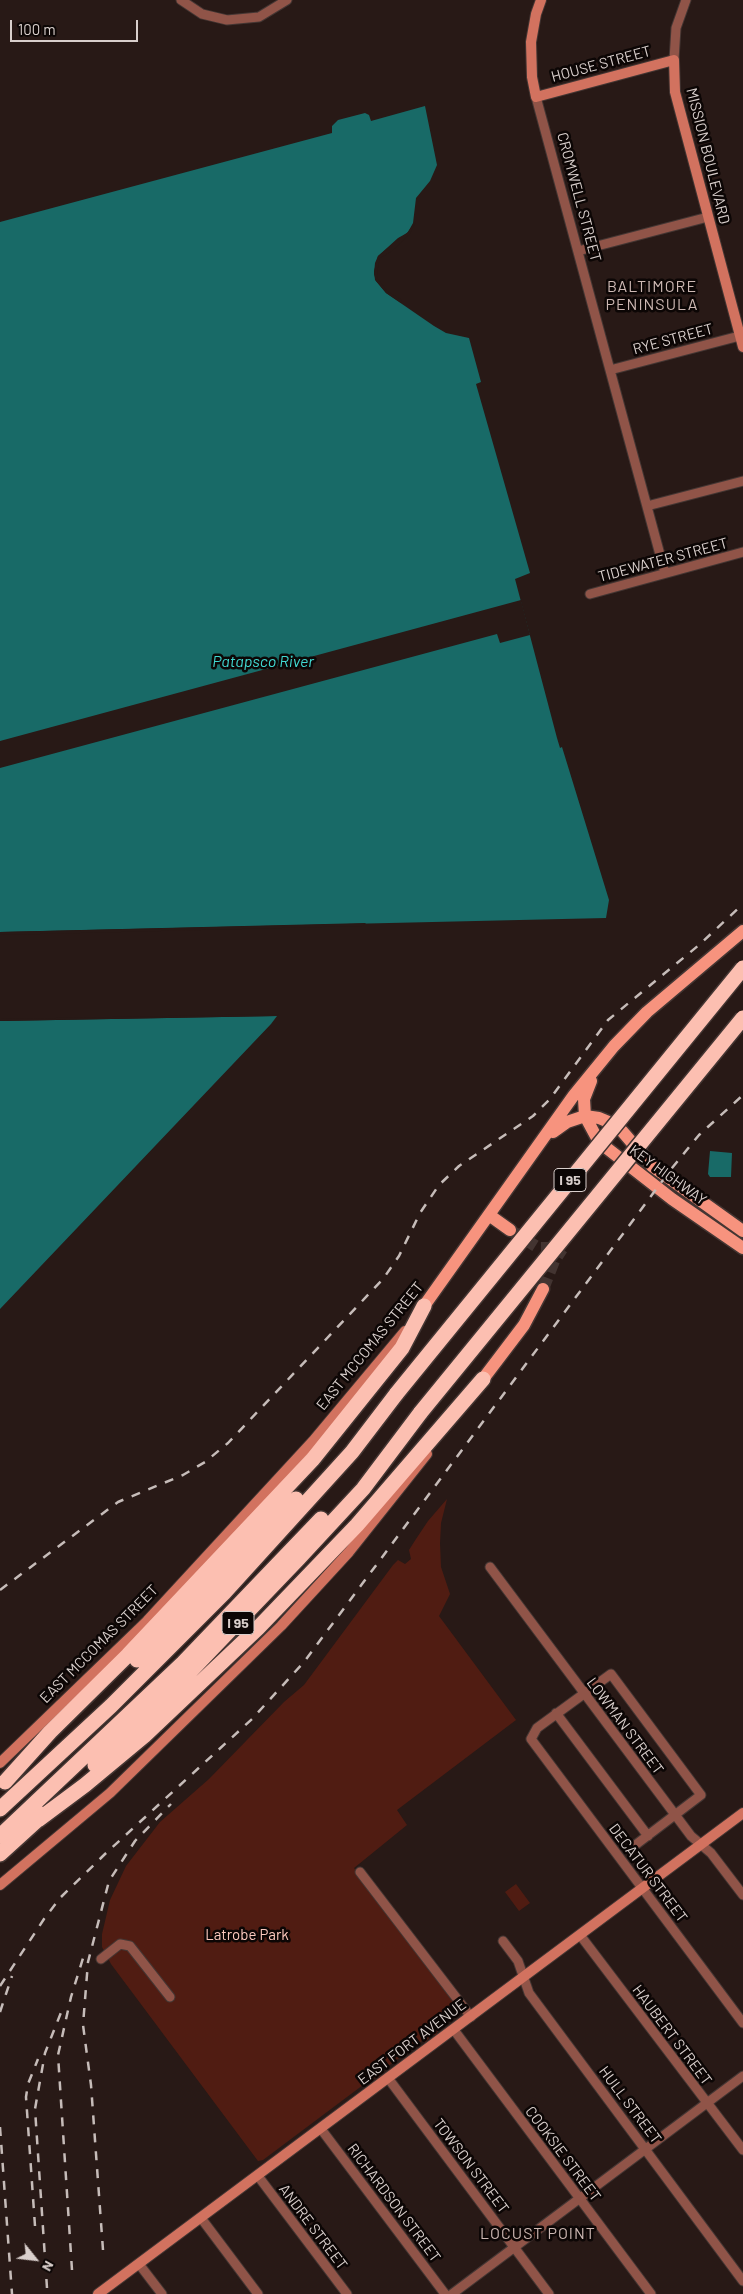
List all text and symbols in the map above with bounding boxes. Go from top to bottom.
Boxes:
scale bar [12,10,140,42]
text: 100 m [18,20,56,38]
street label: HOUSE STREET [549,42,653,86]
street label: MISSION BOULEVARD [682,86,734,226]
street label: CROMWELL STREET [553,130,605,264]
district label: BALTIMORE PENINSULA [604,277,700,315]
street label: RYE STREET [631,320,715,358]
street label: TIDEWATER STREET [596,534,730,586]
water label: Patapsco River [212,652,314,672]
street label: KEY HIGHWAY [626,1141,710,1209]
road number: I 95 [554,1168,586,1192]
street label: EAST MCCOMAS STREET [313,1278,427,1414]
street label: EAST MCCOMAS STREET [36,1581,162,1707]
road number: I 95 [222,1612,254,1635]
street label: LOWMAN STREET [583,1674,667,1778]
street label: DECATUR STREET [605,1820,691,1926]
park label: Latrobe Park [205,1926,289,1944]
street label: HAUBERT STREET [629,1981,715,2089]
street label: EAST FORT AVENUE [354,1995,470,2089]
street label: HULL STREET [595,2063,665,2147]
street label: COOKSIE STREET [521,2103,605,2205]
street label: TOWSON STREET [429,2115,513,2217]
street label: RICHARDSON STREET [344,2140,444,2266]
street label: ANDRE STREET [275,2181,351,2273]
district label: LOCUST POINT [479,2224,597,2244]
north arrow [10,2234,60,2284]
text: N [39,2258,58,2275]

